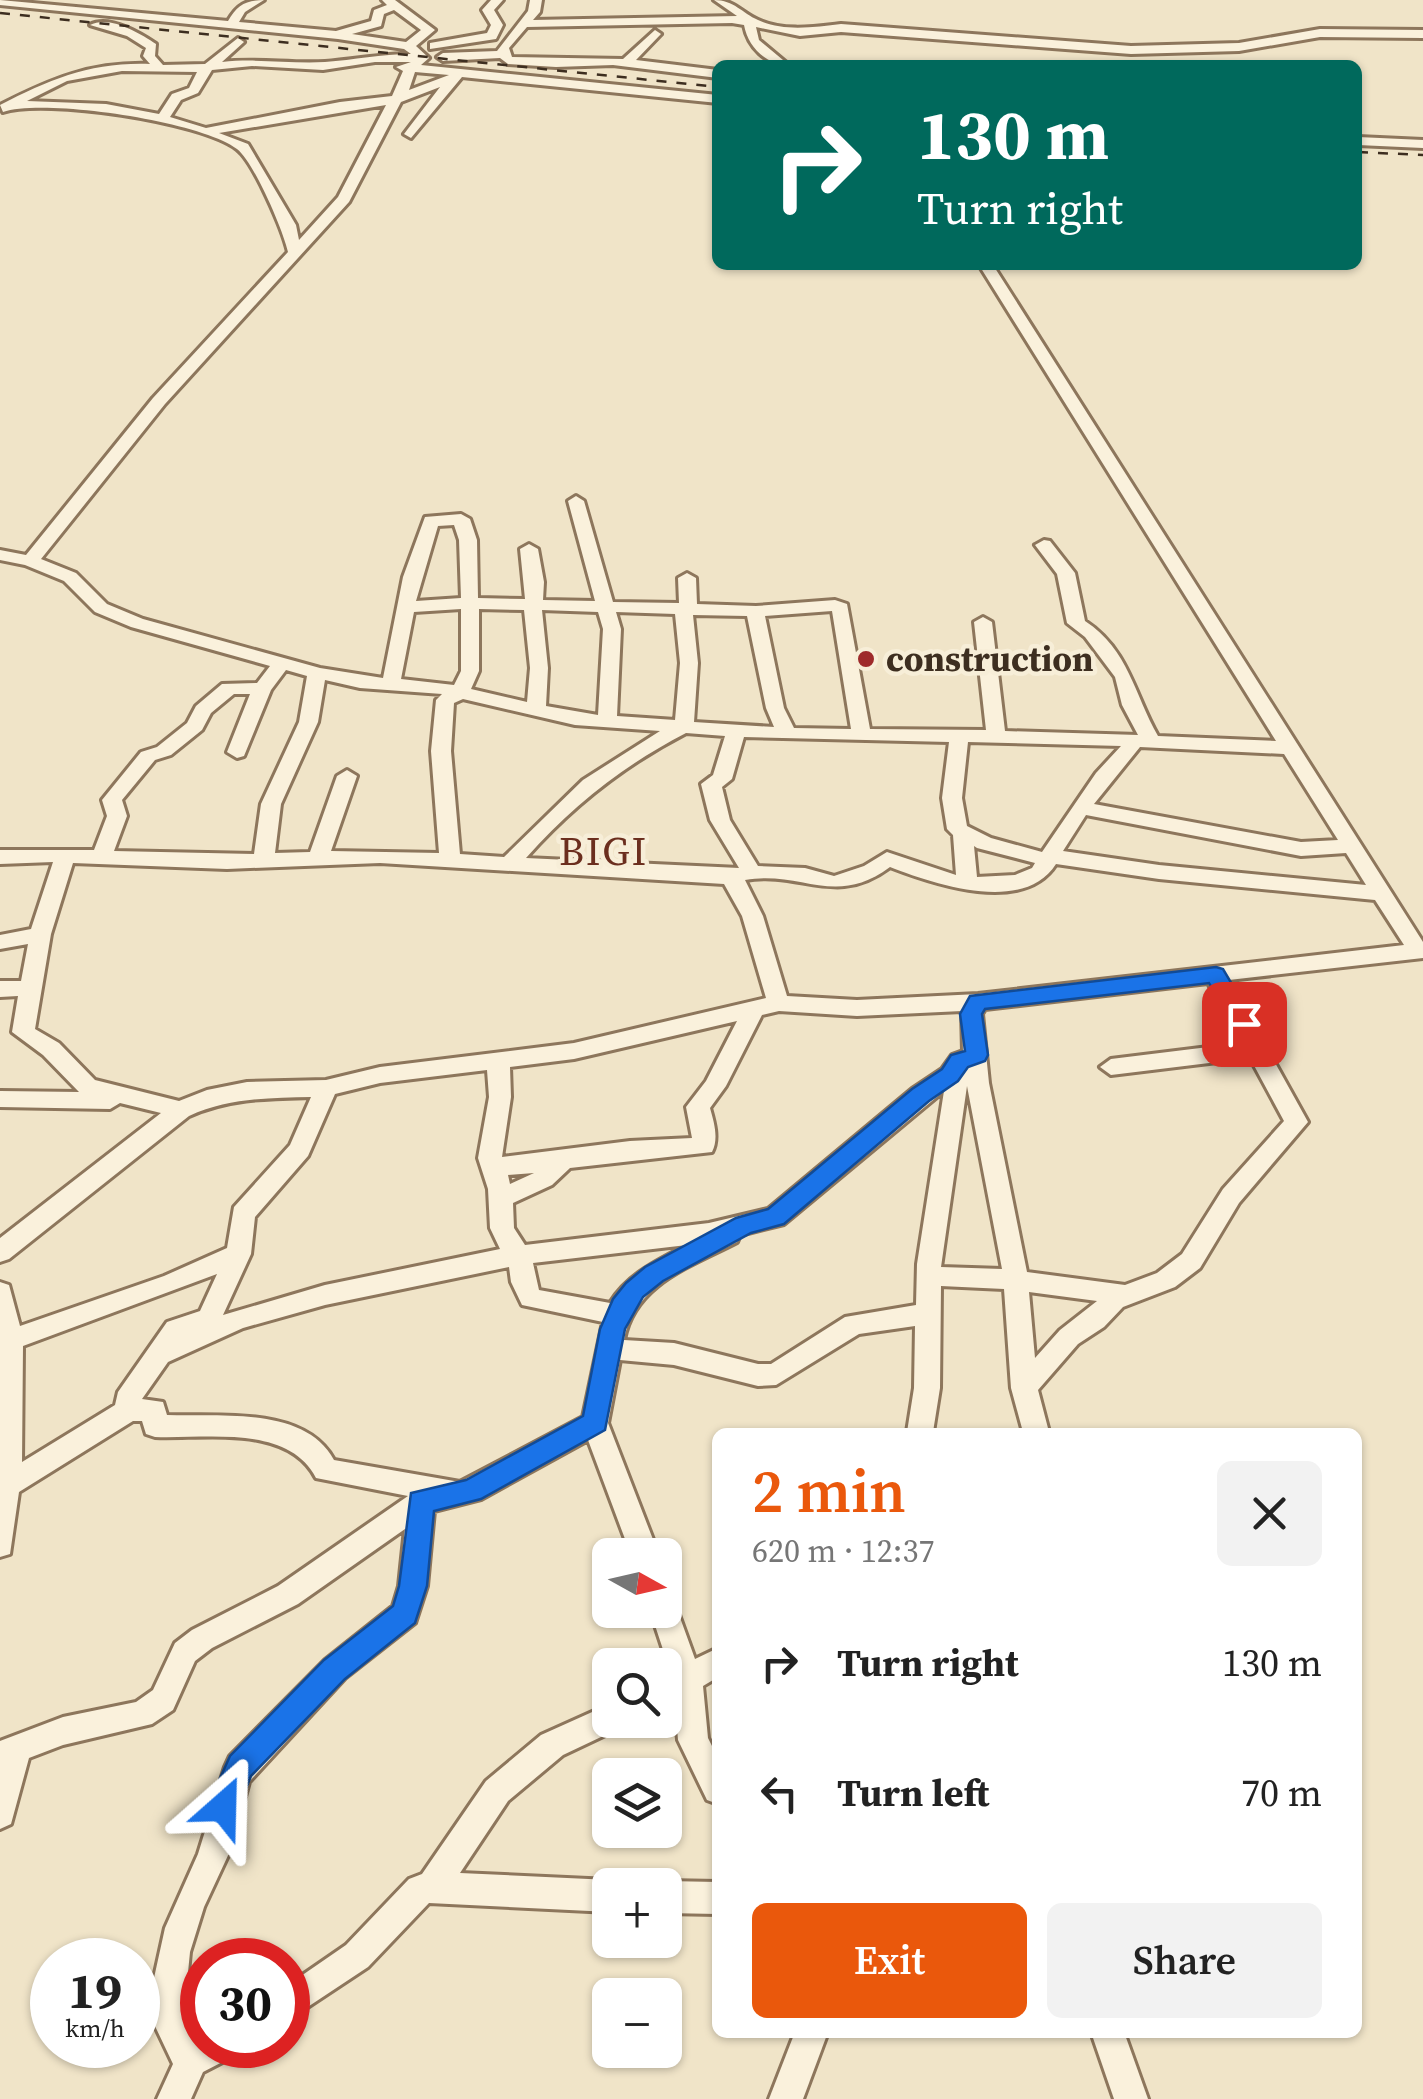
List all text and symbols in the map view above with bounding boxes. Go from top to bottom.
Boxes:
text: 130 m [917,86,1109,182]
icon: right [752,100,882,230]
text: Turn right [917,177,1123,239]
place label: construction [886,635,1094,683]
marker: construction [855,648,877,670]
district label: BIGI [559,824,649,878]
pin [1202,982,1287,1067]
icon: arrive [1217,997,1272,1052]
text: 2 min [752,1450,906,1532]
button: close [1217,1461,1322,1566]
text: 620 m · 12:37 [752,1529,934,1573]
north arrow [592,1538,682,1628]
map controls [592,1538,682,2068]
icon: right [752,1636,807,1691]
text: Turn right [837,1637,1019,1689]
text: 130 m [1222,1637,1322,1689]
button: search [592,1648,682,1738]
position arrow [171,1755,275,1859]
button: layers [592,1758,682,1848]
icon: left [752,1766,807,1821]
text: Turn left [837,1767,989,1819]
text: 70 m [1241,1767,1322,1819]
button: + [592,1868,682,1958]
button: Exit [752,1903,1027,2018]
button: Share [1047,1903,1322,2018]
speed limit sign: 30 [180,1938,310,2068]
text: 19 [68,1956,122,2025]
button: − [592,1978,682,2068]
text: km/h [65,2011,125,2045]

